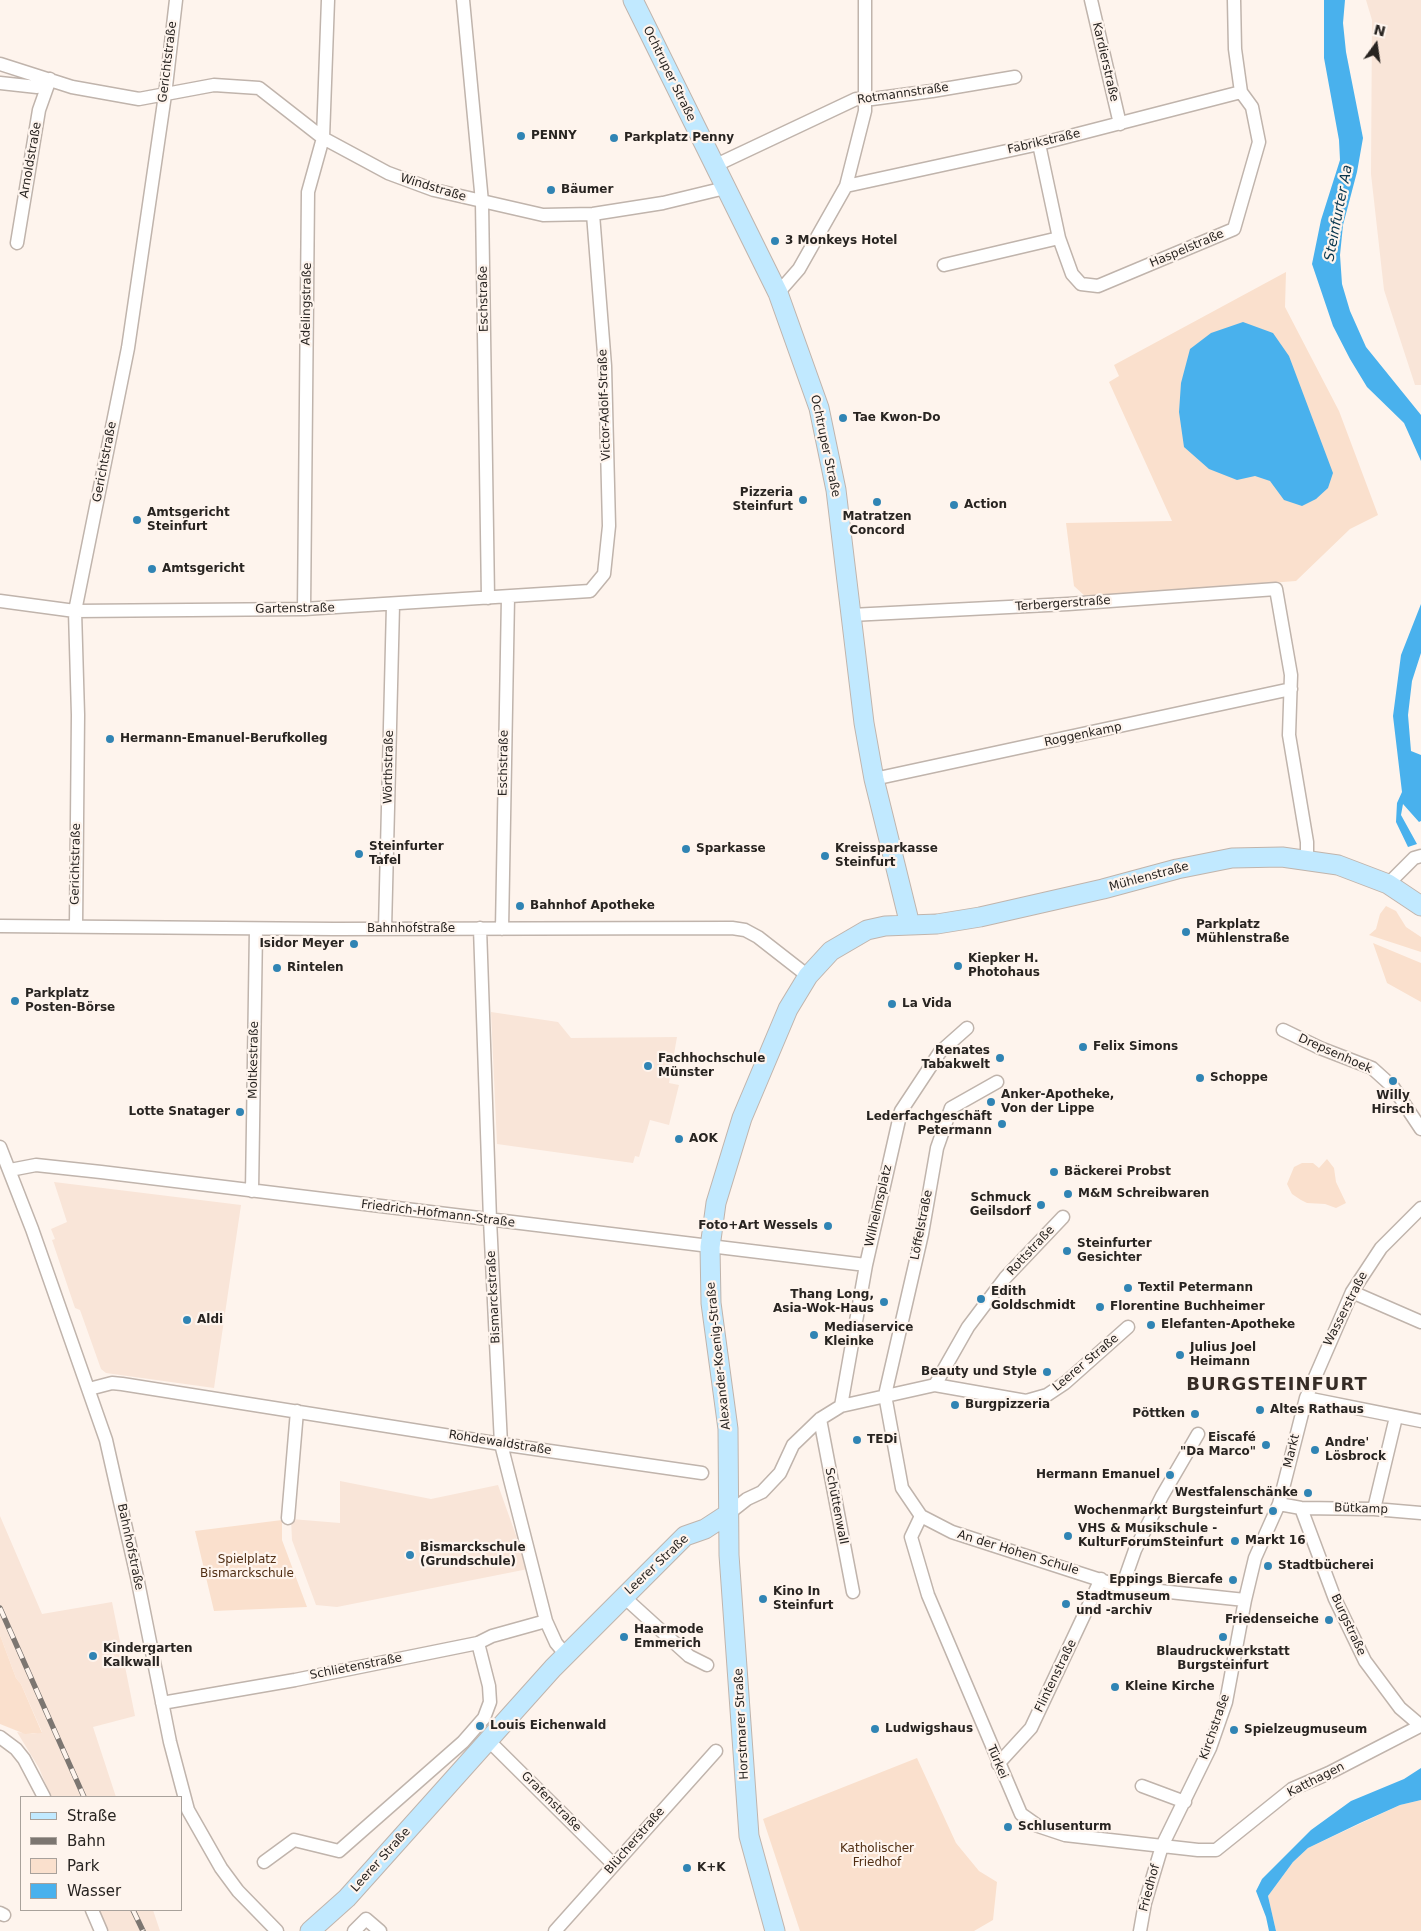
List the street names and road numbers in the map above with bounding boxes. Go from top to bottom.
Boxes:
street label: Gerichtstraße [156,20,180,104]
street label: Kardierstraße [1089,21,1121,103]
street label: Ochtruper Straße [640,24,698,124]
street label: Rotmannstraße [856,80,950,108]
street label: Arnoldstraße [17,121,45,199]
street label: Fabrikstraße [1006,127,1082,157]
street label: Windstraße [398,171,468,205]
street label: Haspelstraße [1148,227,1226,271]
street label: Adelingstraße [299,262,315,346]
street label: Eschstraße [476,266,492,332]
street label: Victor-Adolf-Straße [596,349,614,461]
street label: Ochtruper Straße [807,394,843,498]
street label: Gerichtstraße [90,420,120,504]
street label: Terbergerstraße [1015,593,1111,615]
street label: Gartenstraße [255,601,335,617]
street label: Roggenkamp [1043,720,1123,750]
street label: Wörthstraße [381,730,397,804]
street label: Eschstraße [496,730,512,796]
street label: Gerichtstraße [68,823,84,905]
street label: Mühlenstraße [1107,859,1191,895]
street label: Bahnhofstraße [367,922,455,936]
street label: Moltkestraße [246,1021,262,1099]
street label: Drepsenhoek [1296,1031,1374,1077]
street label: Wilhelmsplatz [863,1164,895,1248]
street label: Löffelstraße [908,1189,936,1261]
street label: Friedrich-Hofmann-Straße [360,1197,516,1231]
street label: Rottstraße [1004,1223,1058,1279]
street label: Bismarckstraße [484,1250,504,1344]
street label: Wasserstraße [1321,1269,1371,1349]
street label: Alexander-Koenig-Straße [704,1281,734,1431]
street label: Leerer Straße [1050,1331,1122,1395]
street label: Rohdewaldstraße [447,1428,553,1458]
street label: Markt [1281,1433,1303,1469]
street label: Schüttenwall [822,1467,850,1545]
street label: Bütkamp [1334,1501,1388,1517]
street label: Bahnhofstraße [114,1502,146,1592]
street label: An der Hohen Schule [956,1528,1080,1578]
street label: Leerer Straße [622,1532,692,1598]
street label: Burgstraße [1327,1592,1369,1658]
street label: Flintenstraße [1032,1637,1080,1715]
street label: Schlietenstraße [309,1651,403,1683]
street label: Horstmarer Straße [732,1668,752,1780]
street label: Kirchstraße [1197,1692,1233,1762]
street label: Türkei [983,1743,1011,1781]
street label: Katthagen [1285,1760,1347,1800]
street label: Grafenstraße [518,1769,584,1835]
street label: Blücherstraße [602,1805,668,1877]
street label: Leerer Straße [348,1825,414,1895]
street label: Friedhof [1137,1863,1163,1913]

